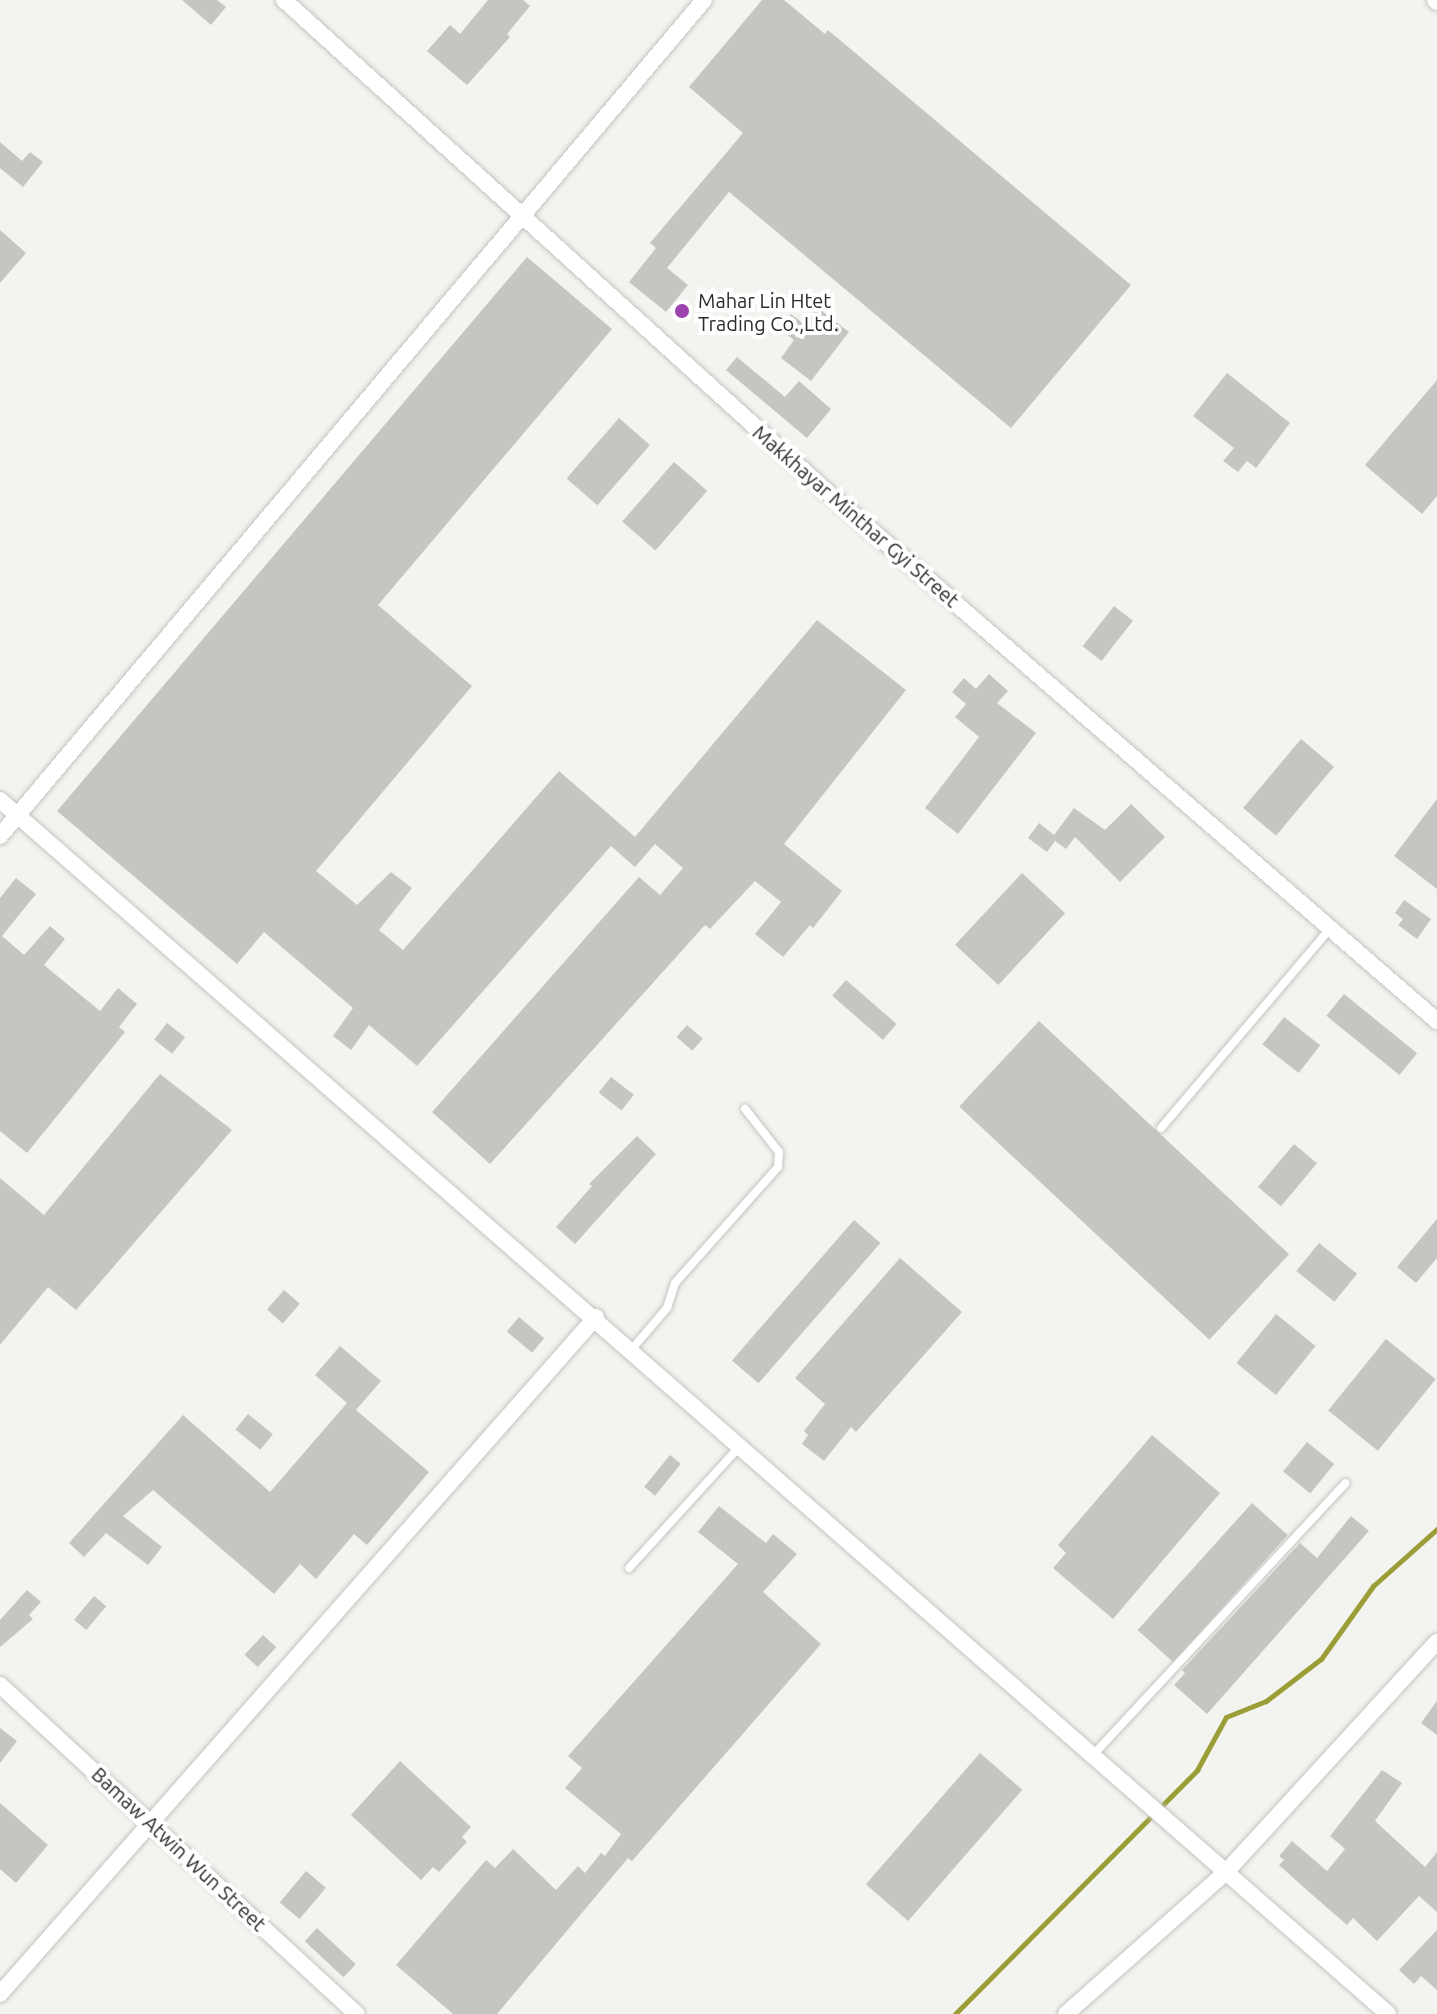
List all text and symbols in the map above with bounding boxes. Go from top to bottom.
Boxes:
place label: Mahar Lin Htet Trading Co.,Ltd. [698,288,839,335]
marker: Mahar Lin Htet Trading Co.,Ltd. [673,302,691,320]
street label: Makkhayar Minthar Gyi Street [748,420,964,612]
street label: Bamaw Atwin Wun Street [87,1762,271,1936]

